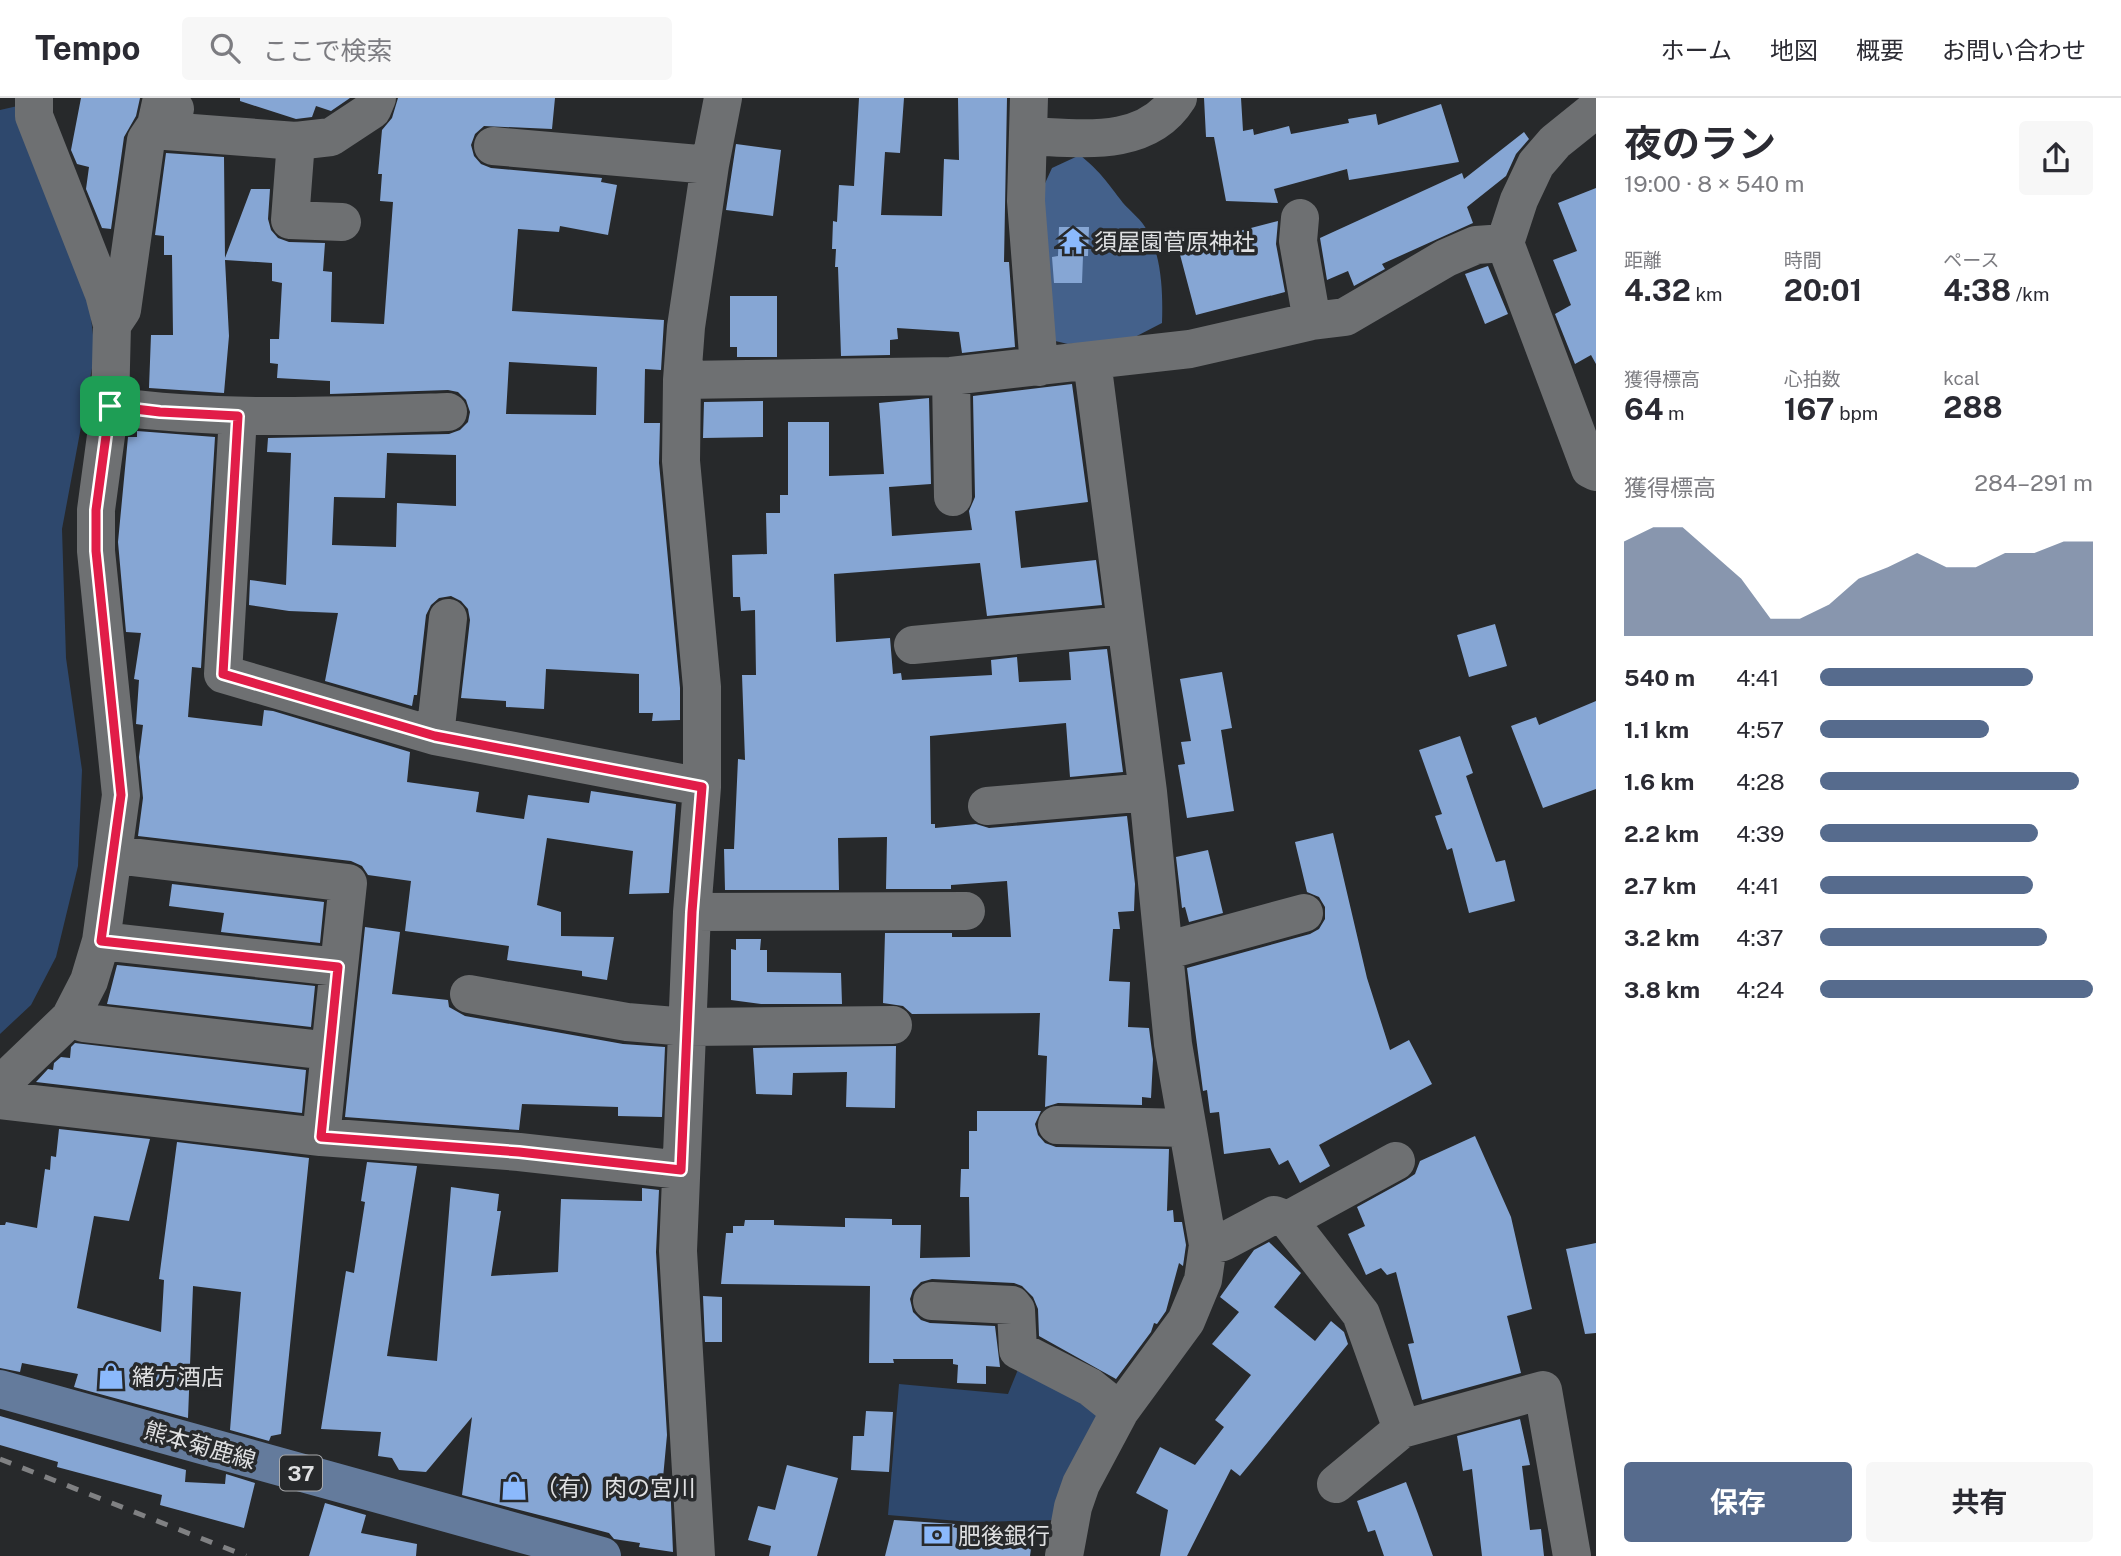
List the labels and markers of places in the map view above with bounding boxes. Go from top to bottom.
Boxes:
temple icon: 須屋園菅原神社 [1058,226,1088,256]
place label: 須屋園菅原神社 [1094,228,1255,255]
pin [80,376,140,436]
shop icon: 緒方酒店 [96,1361,126,1391]
place label: 緒方酒店 [132,1363,224,1390]
shop icon: （有）肉の宮川 [499,1472,529,1502]
place label: （有）肉の宮川 [535,1474,696,1501]
bank icon: 肥後銀行 [922,1520,952,1550]
place label: 肥後銀行 [958,1522,1050,1549]

